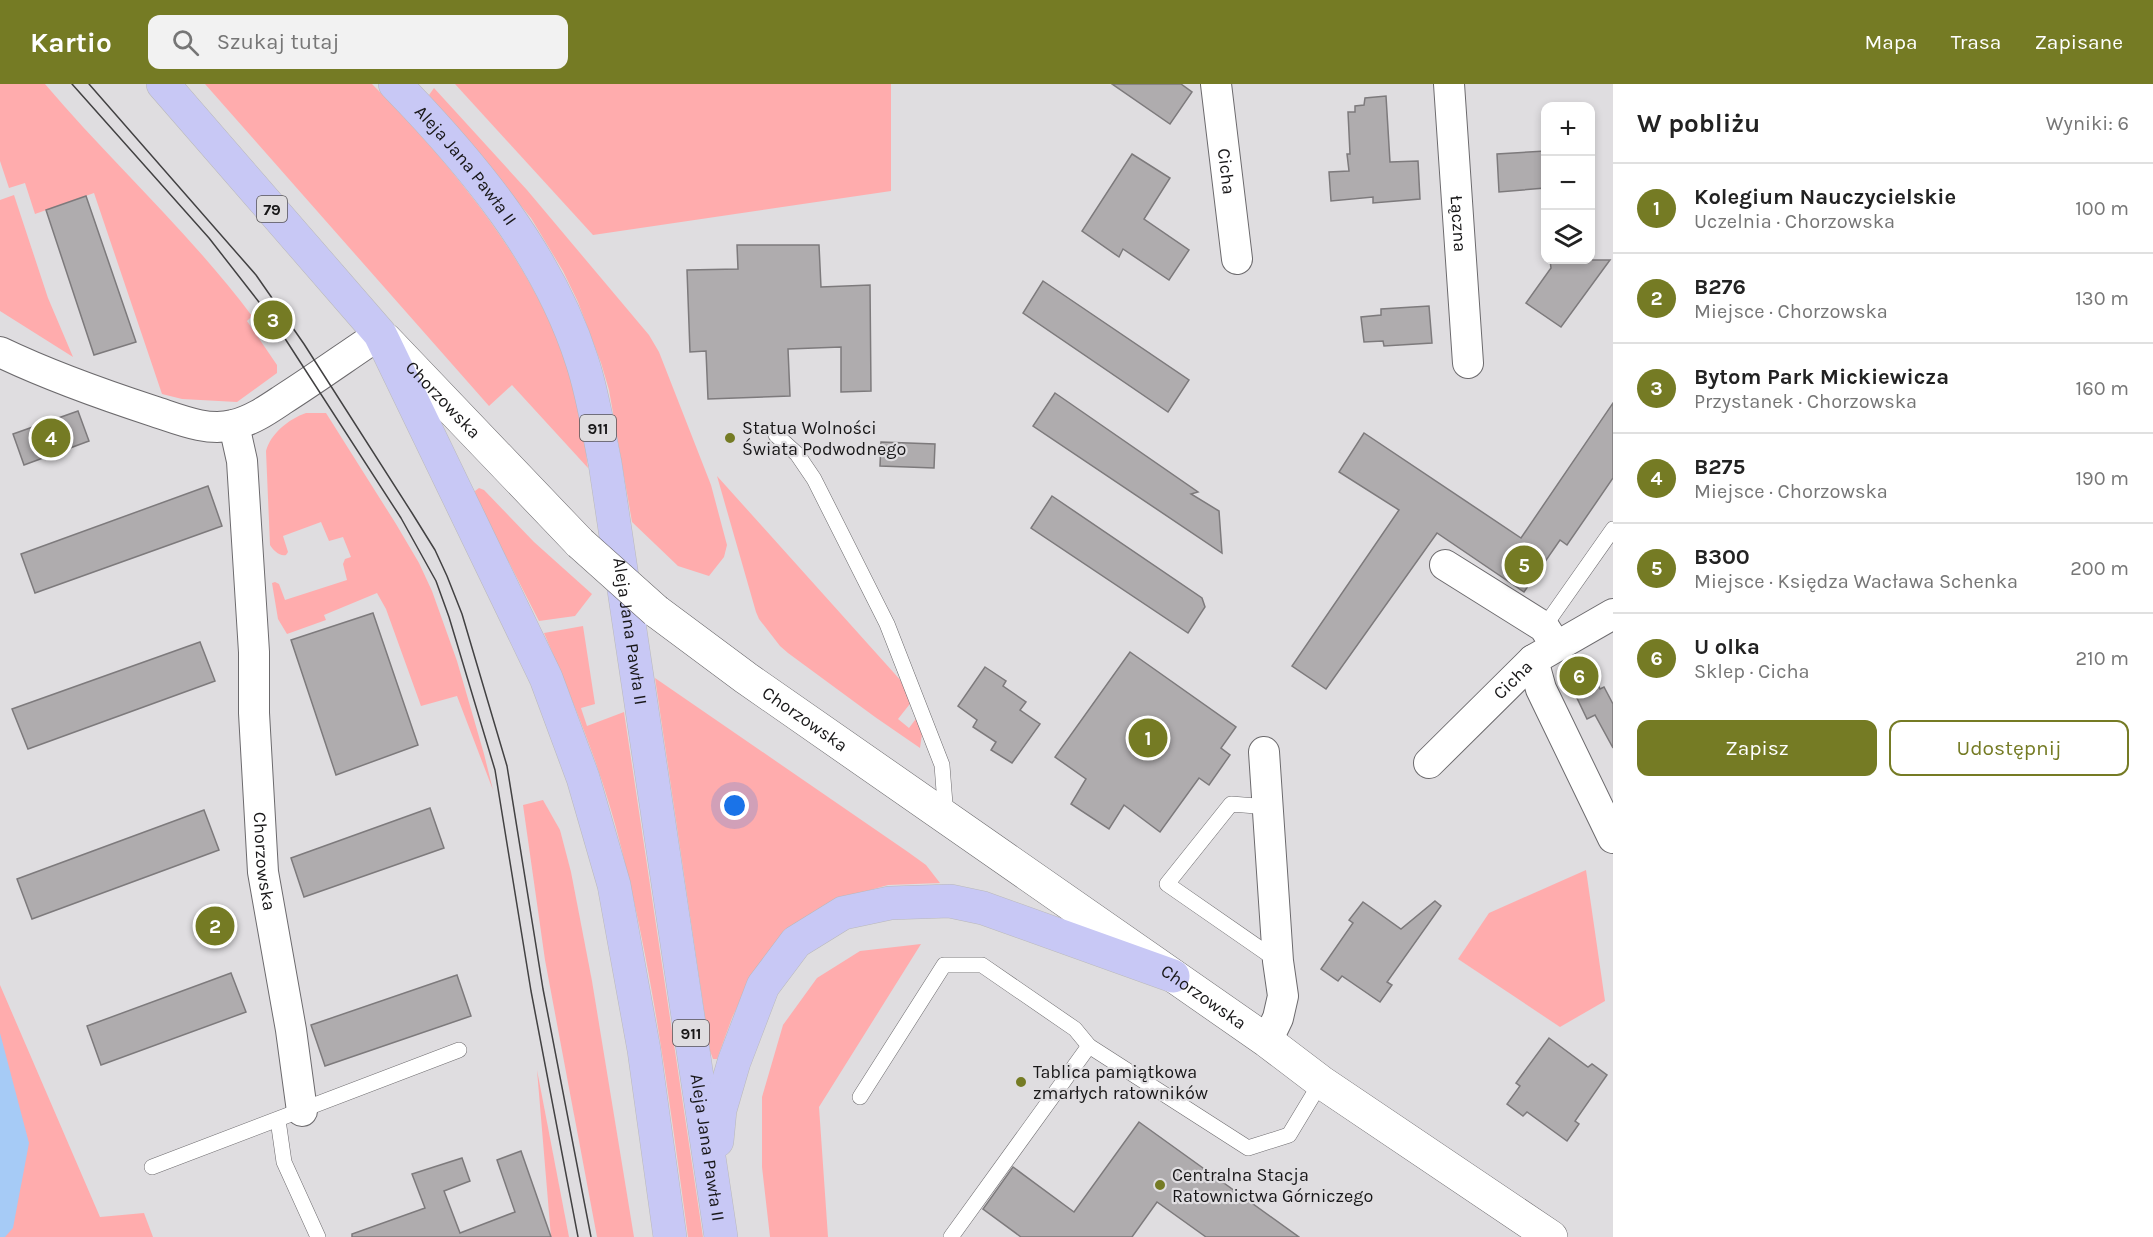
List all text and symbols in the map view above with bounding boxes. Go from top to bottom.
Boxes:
search box [148,15,568,69]
text: Kartio [30,26,112,59]
icon: search [169,26,202,59]
text: Szukaj tutaj [217,29,339,55]
text: Mapa [1865,30,1918,54]
text: Trasa [1951,30,2001,54]
text: Zapisane [2034,30,2123,54]
street label: Aleja Jana Pawła II [410,101,522,230]
map controls [1541,102,1595,264]
button: + [1541,102,1595,156]
text: W pobliżu [1637,108,1760,139]
text: Wyniki: 6 [2046,112,2129,135]
street label: Cicha [1213,147,1240,196]
button: − [1541,156,1595,210]
text: Kolegium Nauczycielskie [1694,184,1956,210]
street label: Łączna [1446,195,1471,253]
road number: 79 [257,196,287,222]
text: 1 [1653,197,1660,220]
text: 100 m [2075,197,2129,220]
button: layers [1541,210,1595,264]
text: Uczelnia · Chorzowska [1694,210,1895,233]
text: B276 [1694,274,1746,300]
text: 2 [1650,287,1663,310]
text: 130 m [2075,287,2129,310]
pin: 3 [254,298,292,342]
text: Miejsce · Chorzowska [1694,300,1888,323]
street label: Chorzowska [401,356,485,443]
text: Bytom Park Mickiewicza [1694,364,1949,390]
text: 3 [1650,377,1663,400]
text: 160 m [2076,377,2129,400]
text: Przystanek · Chorzowska [1694,390,1917,413]
road number: 911 [580,415,616,441]
pin: 4 [32,416,70,460]
place label: Statua Wolności Świata Podwodnego [742,417,906,460]
marker: Statua Wolności Świata Podwodnego [723,431,737,445]
text: B275 [1694,454,1745,480]
text: 4 [1651,467,1662,490]
text: 190 m [2075,467,2129,490]
text: Miejsce · Chorzowska [1694,480,1888,503]
pin: 5 [1504,542,1544,588]
text: B300 [1694,544,1750,570]
street label: Aleja Jana Pawła II [608,556,652,707]
text: 5 [1651,557,1662,580]
text: 200 m [2070,557,2129,580]
text: Miejsce · Księdza Wacława Schenka [1694,570,2018,593]
text: U olka [1694,634,1760,660]
text: 6 [1650,647,1663,670]
text: 210 m [2075,647,2129,670]
pin: 6 [1560,654,1598,698]
street label: Cicha [1489,656,1537,704]
text: Sklep · Cicha [1694,660,1810,683]
street label: Chorzowska [758,682,852,756]
pin: 1 [1128,716,1168,760]
button: Zapisz [1637,720,1877,776]
button: Udostępnij [1889,720,2129,776]
your location [720,791,749,820]
street label: Chorzowska [249,811,281,912]
pin: 2 [196,904,234,948]
street label: Chorzowska [1157,959,1251,1034]
road number: 911 [673,1020,709,1046]
place label: Tablica pamiątkowa zmarłych ratowników [1033,1061,1208,1104]
street label: Aleja Jana Pawła II [686,1072,730,1223]
marker: Tablica pamiątkowa zmarłych ratowników [1014,1075,1028,1089]
place label: Centralna Stacja Ratownictwa Górniczego [1172,1164,1373,1207]
marker: Centralna Stacja Ratownictwa Górniczego [1153,1178,1167,1192]

